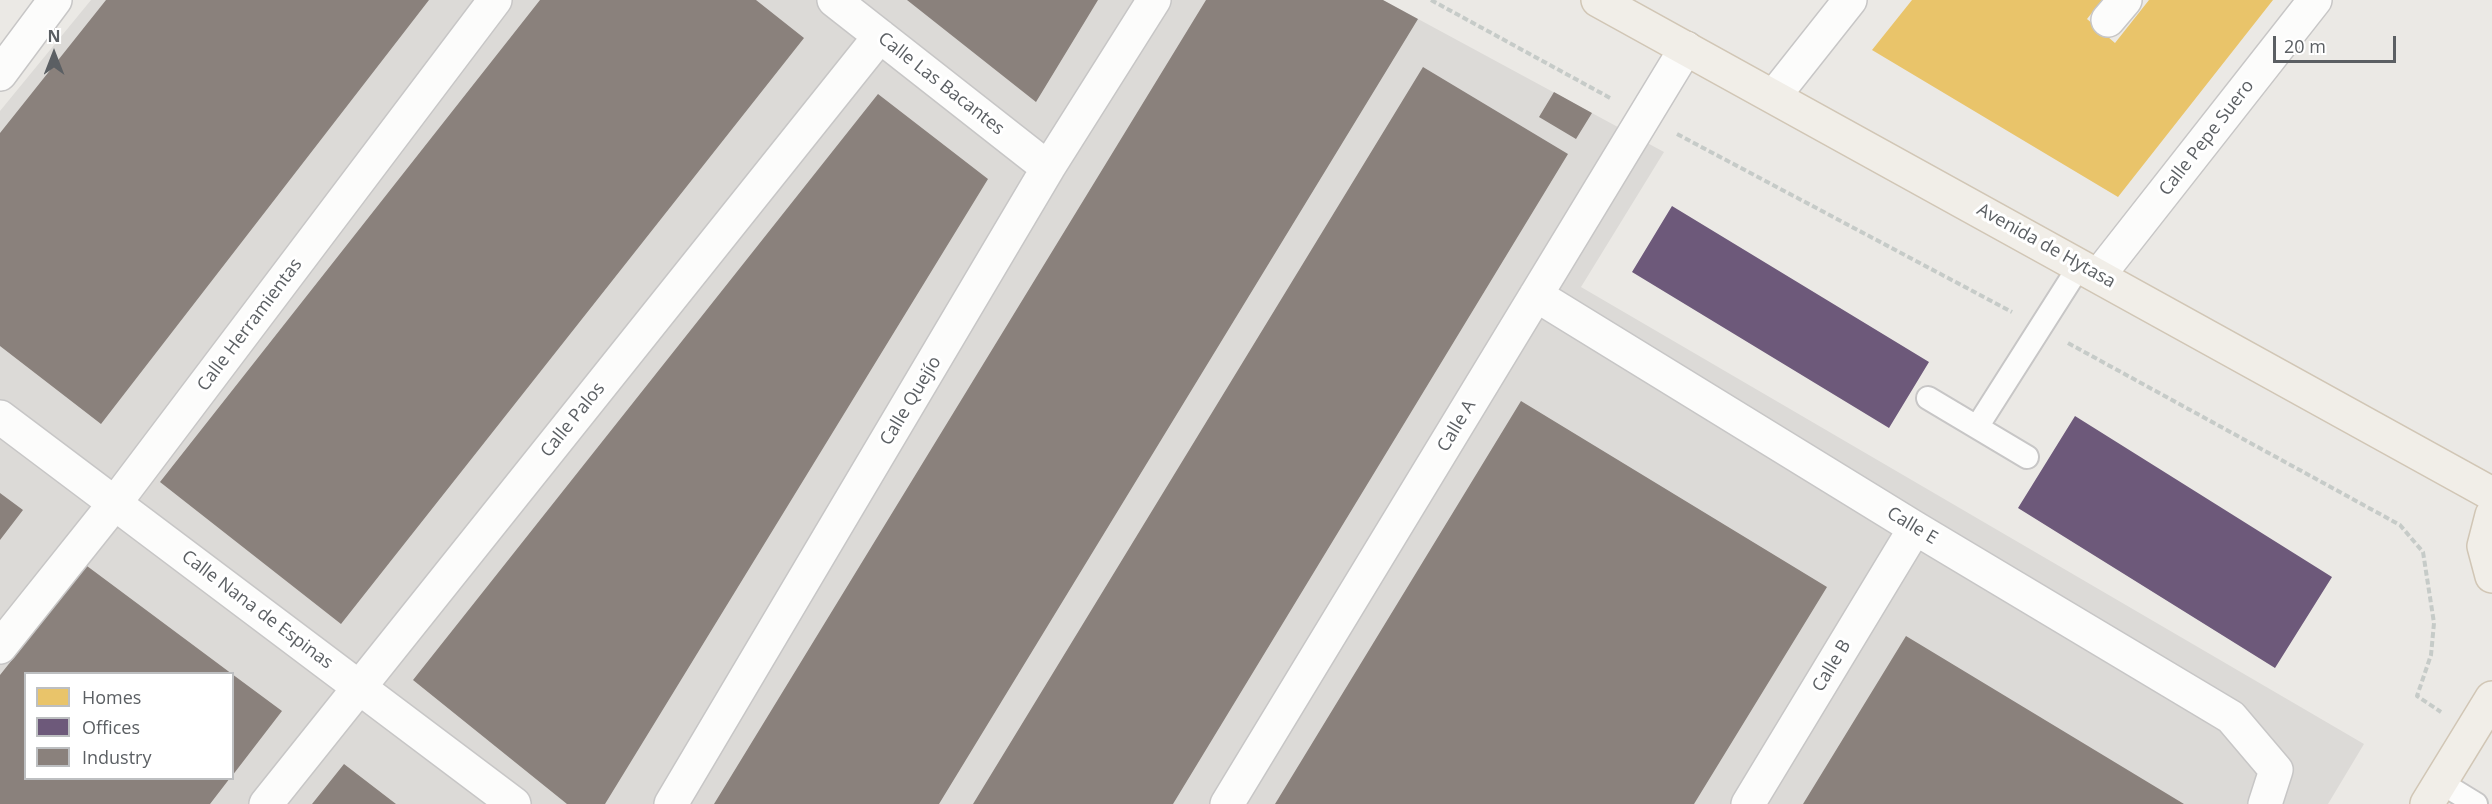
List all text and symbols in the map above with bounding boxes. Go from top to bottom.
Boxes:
north arrow [24,24,84,84]
scale bar [2276,24,2399,62]
text: N [47,25,61,47]
street label: Calle Las Bacantes [874,28,1008,140]
text: 20 m [2284,34,2326,58]
street label: Calle Pepe Suero [2155,76,2259,200]
street label: Avenida de Hytasa [1973,199,2119,293]
street label: Calle Herramientas [193,254,307,396]
street label: Calle Quejío [876,352,946,450]
street label: Calle Palos [536,378,610,462]
street label: Calle A [1433,396,1481,456]
street label: Calle E [1883,503,1941,549]
street label: Calle Nana de Espinas [177,546,337,674]
street label: Calle B [1808,636,1856,696]
legend [24,672,234,780]
text: Homes [82,685,141,709]
text: Offices [82,715,140,739]
text: Industry [82,745,152,769]

